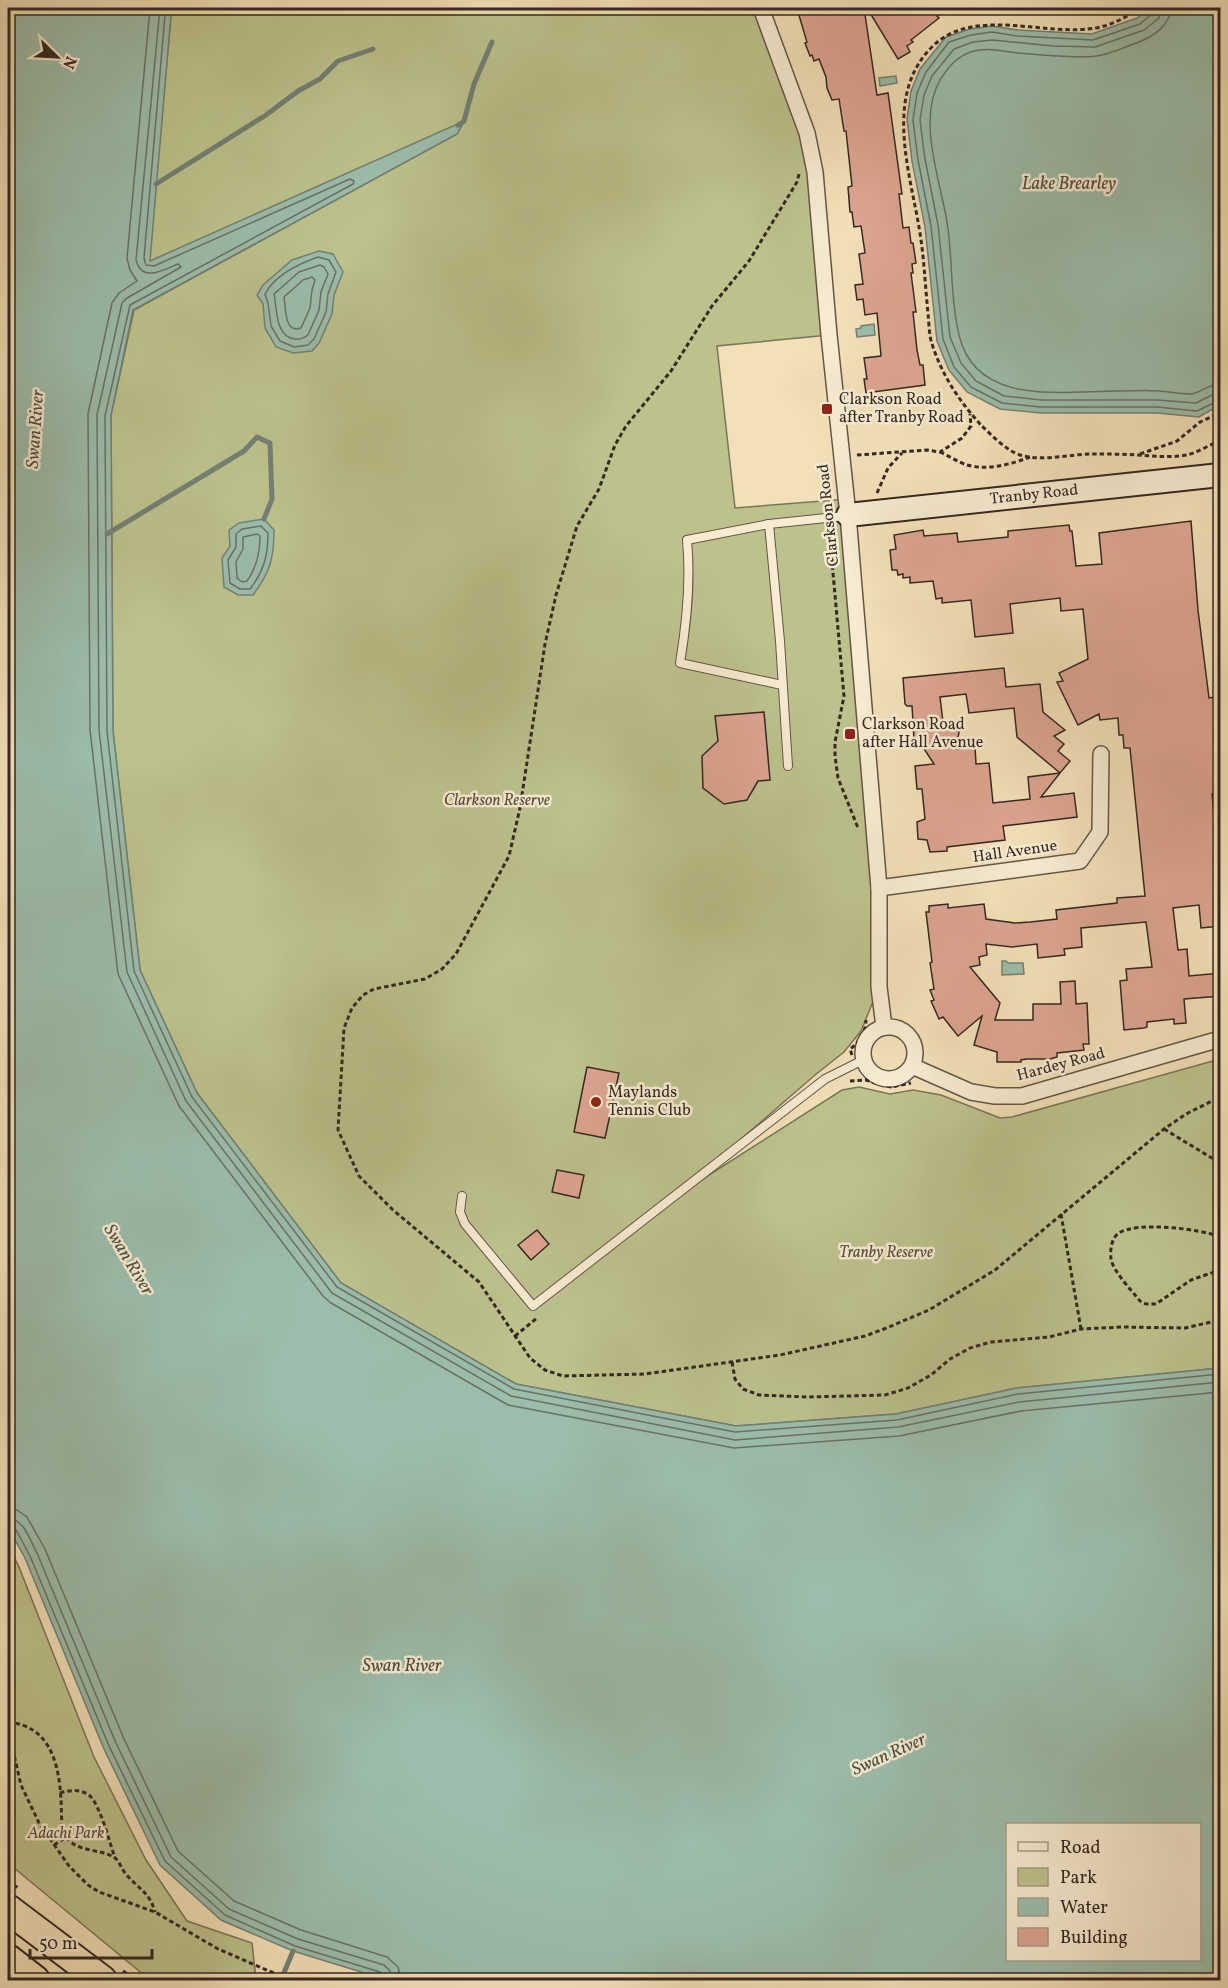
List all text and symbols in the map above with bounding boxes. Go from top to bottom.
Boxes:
north arrow [27,27,87,87]
text: N [56,53,81,72]
water label: Lake Brearley [1022,172,1116,197]
water label: Swan River [21,388,51,469]
place label: Clarkson Road after Tranby Road [839,389,964,429]
marker: Clarkson Road after Tranby Road [820,402,834,416]
street label: Clarkson Road [813,463,845,567]
street label: Tranby Road [989,479,1079,511]
place label: Clarkson Road after Hall Avenue [862,714,983,754]
marker: Clarkson Road after Hall Avenue [843,727,857,741]
park label: Clarkson Reserve [444,790,550,812]
street label: Hall Avenue [971,835,1059,869]
street label: Hardey Road [1014,1043,1108,1087]
place label: Maylands Tennis Club [608,1082,691,1122]
marker: Maylands Tennis Club [589,1095,603,1109]
water label: Swan River [97,1220,159,1301]
park label: Tranby Reserve [839,1242,933,1264]
water label: Swan River [363,1654,442,1679]
water label: Swan River [848,1727,930,1782]
park label: Adachi Park [27,1823,105,1845]
legend [1006,1823,1201,1961]
text: Road [1060,1836,1101,1861]
text: Park [1060,1866,1097,1891]
text: Water [1060,1896,1108,1921]
scale bar [30,1922,152,1960]
text: Building [1060,1926,1128,1951]
text: 50 m [39,1932,78,1957]

